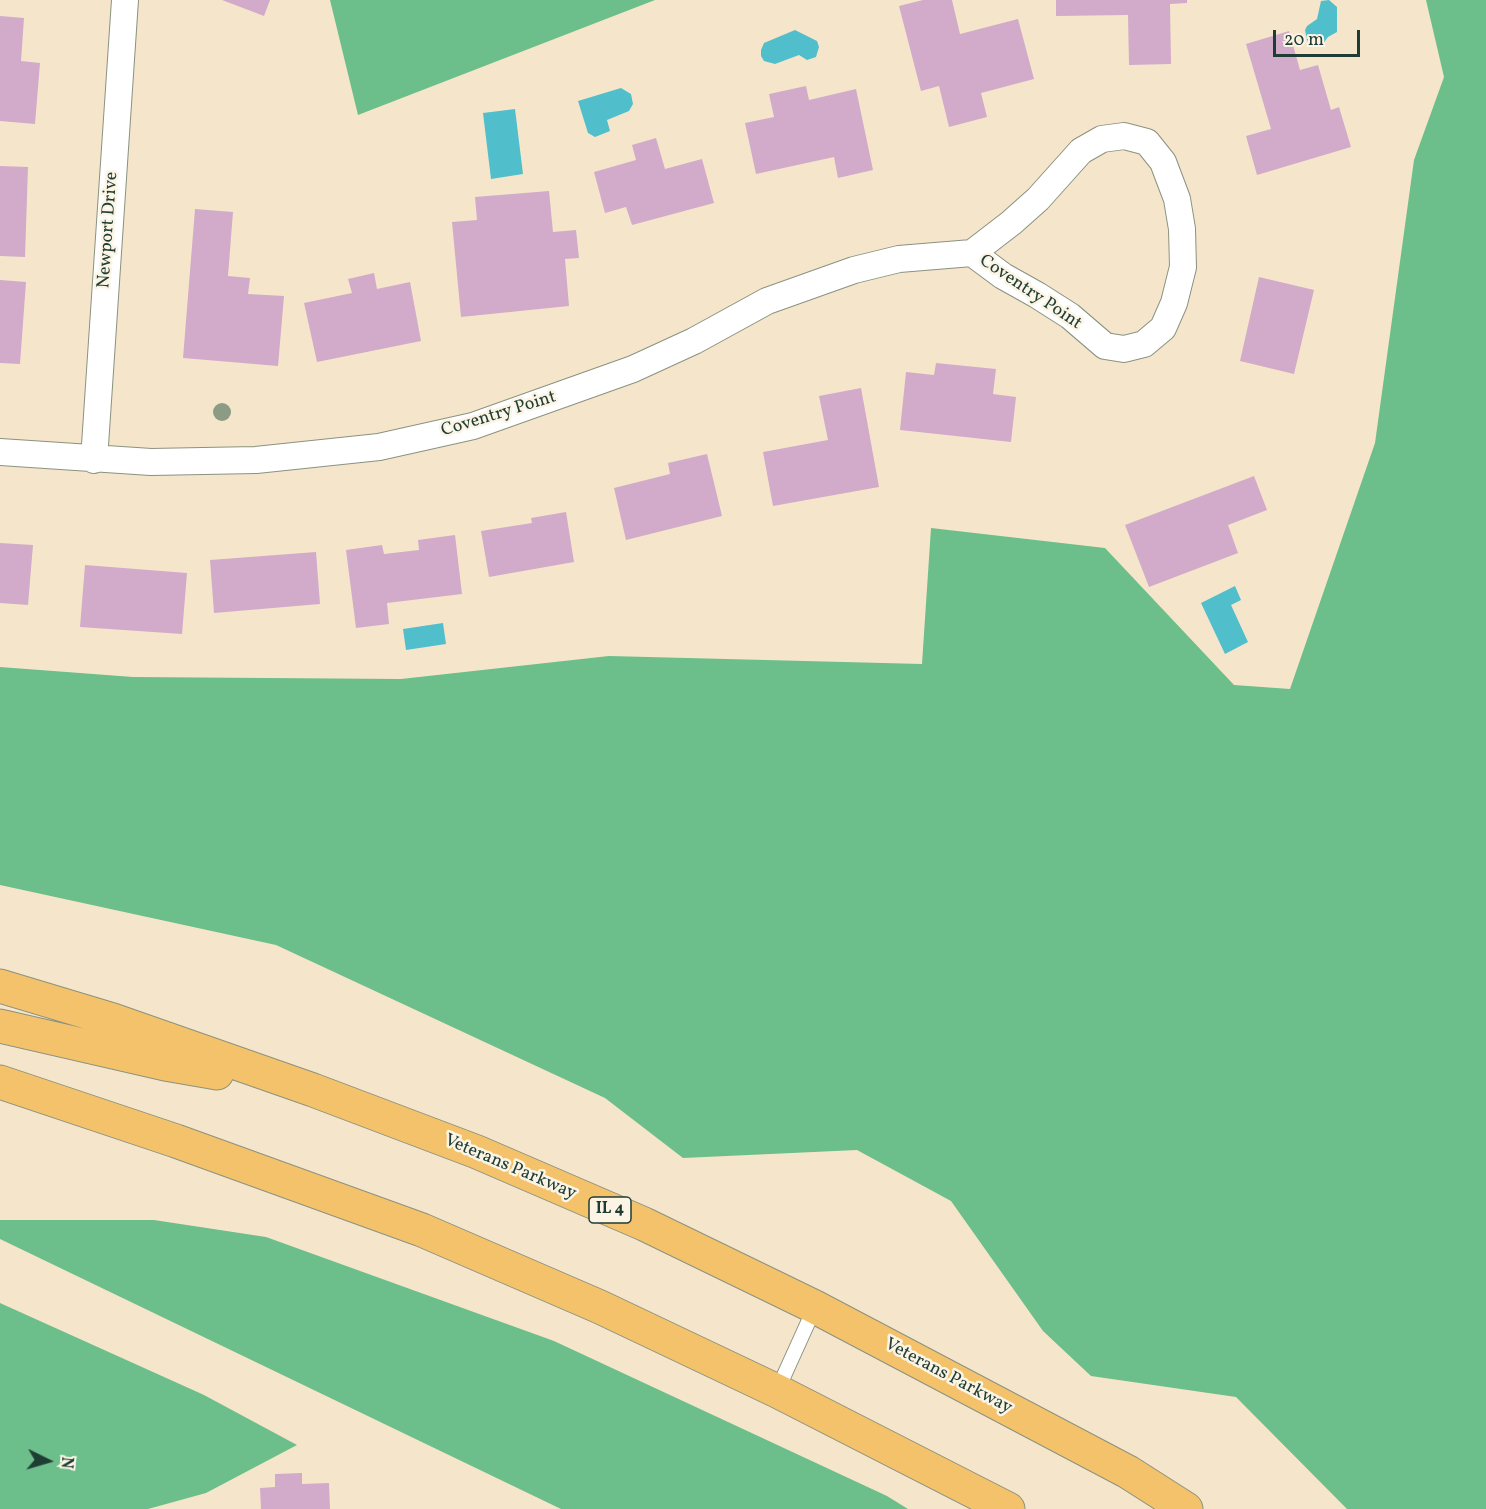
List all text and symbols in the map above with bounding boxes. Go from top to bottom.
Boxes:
scale bar [1276,18,1363,56]
text: 20 m [1284,28,1324,53]
street label: Newport Drive [94,171,124,289]
street label: Coventry Point [975,251,1085,335]
street label: Coventry Point [439,387,559,443]
street label: Veterans Parkway [441,1130,579,1206]
road number: IL 4 [589,1197,631,1223]
street label: Veterans Parkway [881,1334,1015,1420]
north arrow [18,1431,78,1491]
text: N [54,1456,77,1469]

